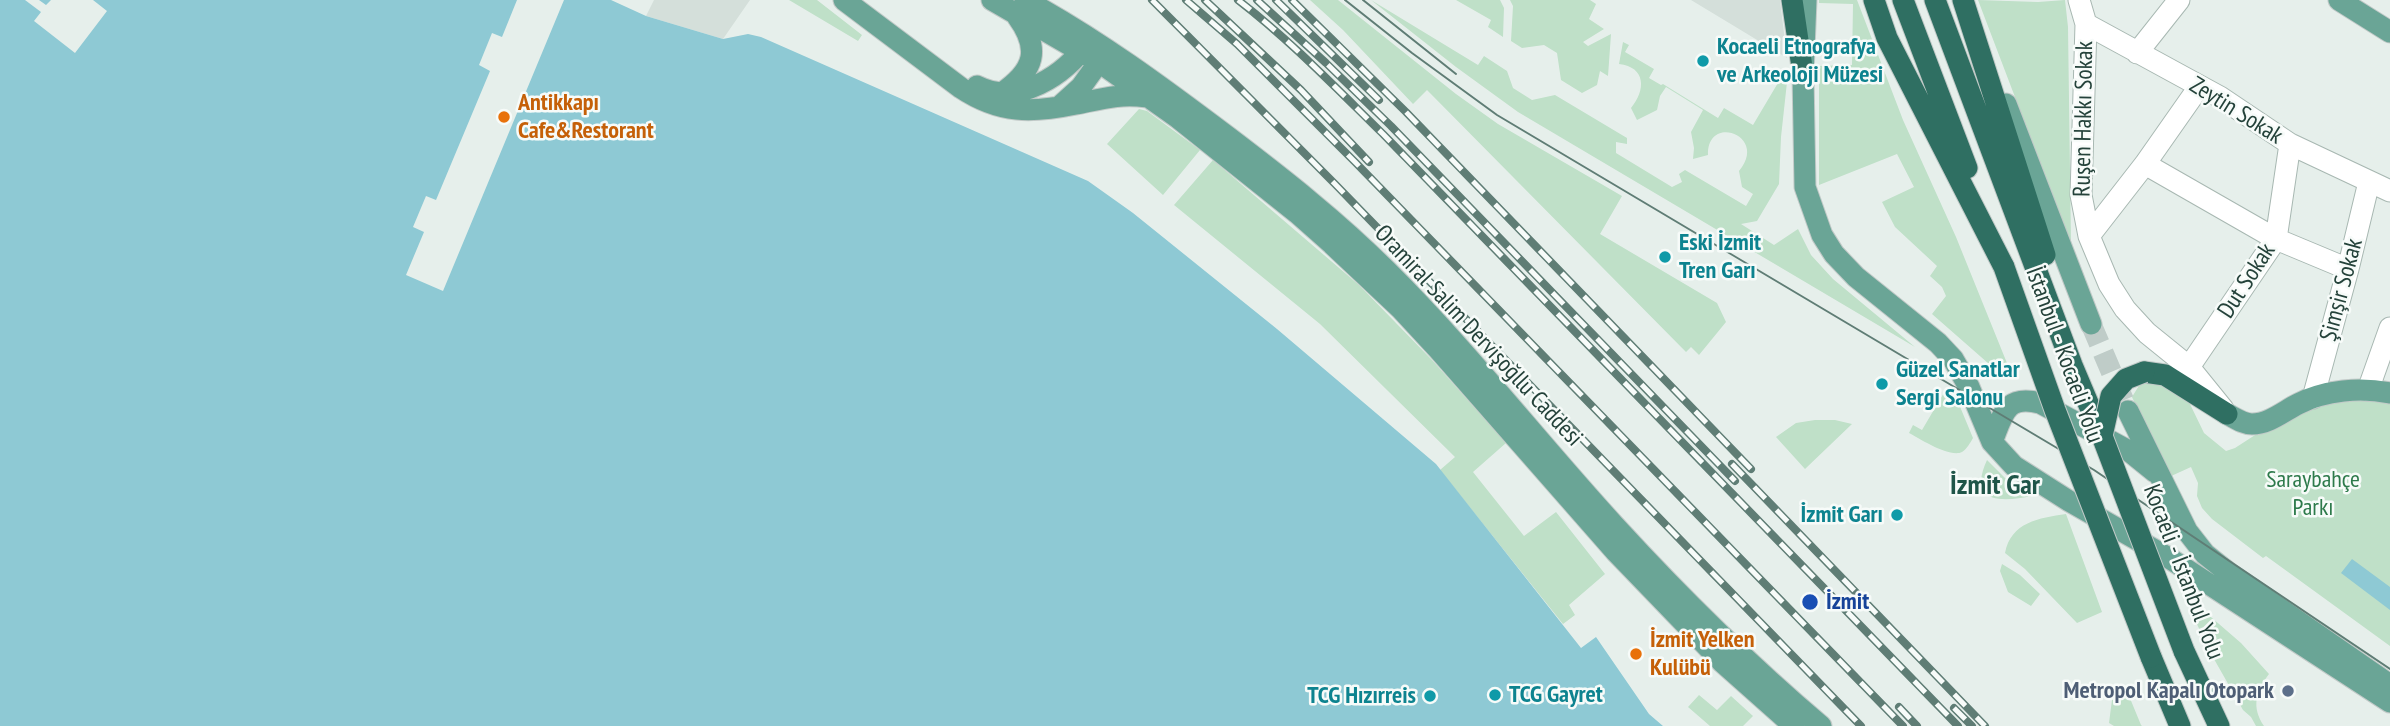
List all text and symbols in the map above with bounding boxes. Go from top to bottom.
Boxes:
place label: Kocaeli Etnografya ve Arkeoloji Müzesi [1717,33,1883,89]
street label: Ruşen Hakkı Sokak [2068,41,2100,197]
marker: Kocaeli Etnografya ve Arkeoloji Müzesi [1695,53,1711,69]
street label: Zeytin Sokak [2184,71,2288,151]
place label: Antikkapı Cafe&Restorant [518,89,654,145]
marker: Antikkapı Cafe&Restorant [496,109,512,125]
street label: Oramiral Salim Dervişoğllu Caddesi [1368,219,1588,453]
place label: Eski İzmit Tren Garı [1679,229,1761,285]
street label: Şimşir Sokak [2315,236,2369,344]
street label: Dut Sokak [2212,238,2282,324]
marker: Eski İzmit Tren Garı [1657,249,1673,265]
street label: İstanbul - Kocaeli Yolu [2019,263,2109,447]
place label: Güzel Sanatlar Sergi Salonu [1896,356,2020,412]
marker: Güzel Sanatlar Sergi Salonu [1874,376,1890,392]
park label: Saraybahçe Parkı [2266,466,2360,522]
district label: İzmit Gar [1950,469,2040,503]
street label: Kocaeli - İstanbul Yolu [2136,481,2230,663]
place label: İzmit Garı [1801,501,1883,529]
marker: İzmit Garı [1889,507,1905,523]
place label: İzmit [1826,588,1869,616]
marker: İzmit [1800,592,1820,612]
place label: İzmit Yelken Kulübü [1650,626,1755,682]
marker: İzmit Yelken Kulübü [1628,646,1644,662]
place label: Metropol Kapalı Otopark [2064,677,2274,705]
place label: TCG Gayret [1509,681,1603,709]
place label: TCG Hızırreis [1307,682,1416,710]
marker: Metropol Kapalı Otopark [2280,683,2296,699]
marker: TCG Gayret [1487,687,1503,703]
marker: TCG Hızırreis [1422,688,1438,704]

